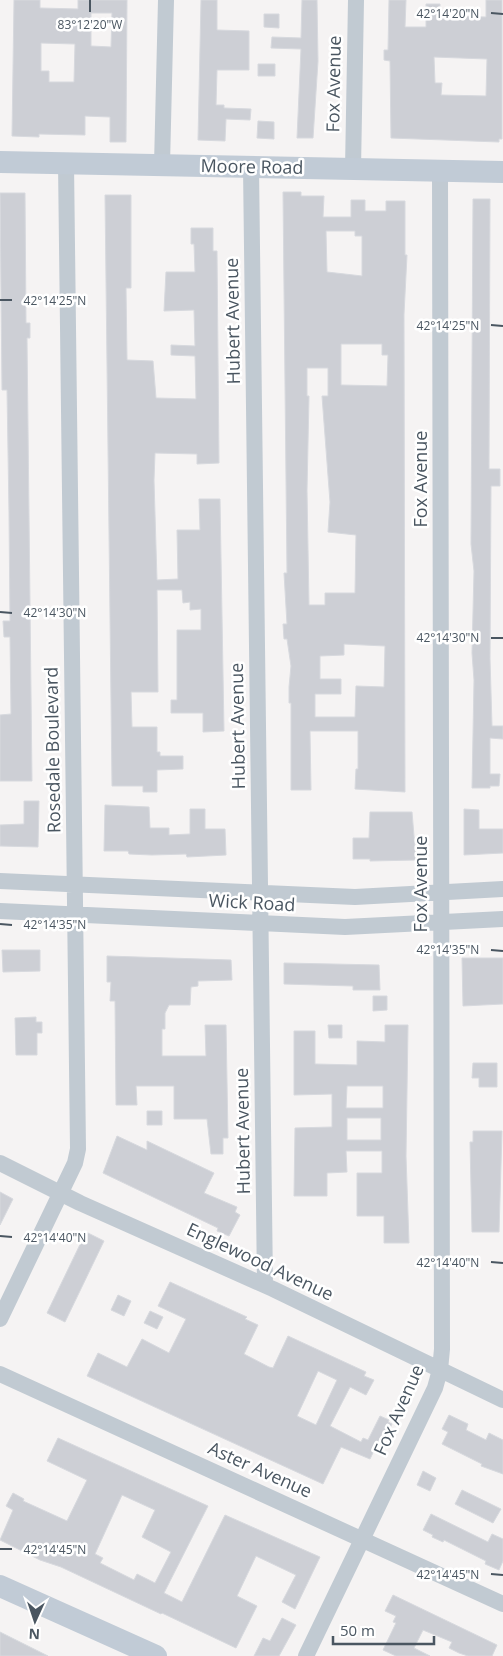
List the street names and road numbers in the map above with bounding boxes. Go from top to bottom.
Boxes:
street label: Fox Avenue [320,35,346,133]
street label: Moore Road [200,153,304,179]
street label: Hubert Avenue [219,258,245,384]
street label: Fox Avenue [408,431,432,527]
street label: Hubert Avenue [224,663,250,789]
street label: Rosedale Boulevard [39,667,65,833]
street label: Fox Avenue [408,836,432,932]
street label: Wick Road [208,888,296,916]
street label: Hubert Avenue [229,1068,255,1194]
street label: Englewood Avenue [183,1217,338,1306]
street label: Fox Avenue [367,1360,429,1459]
street label: Aster Avenue [205,1436,316,1503]

